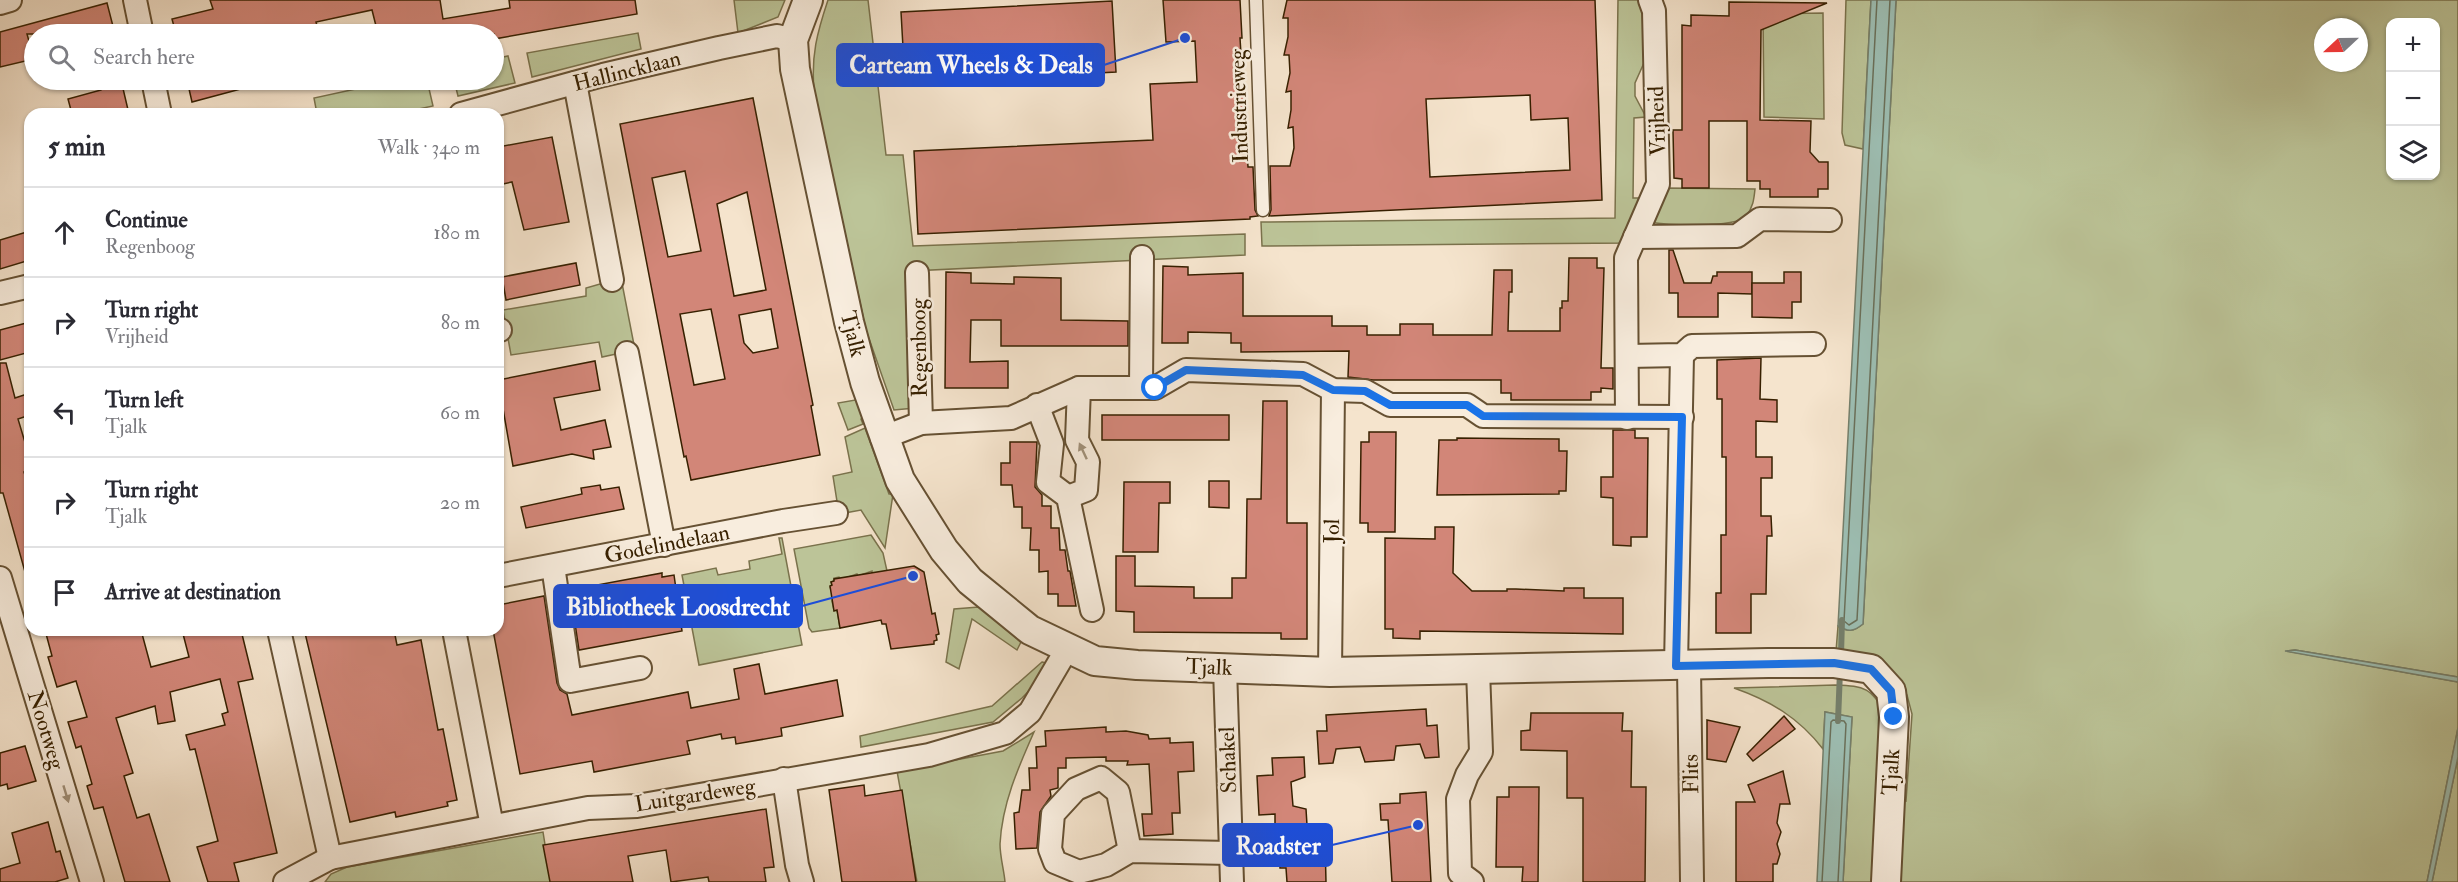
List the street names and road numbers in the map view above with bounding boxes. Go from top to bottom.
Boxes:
street label: Hallincklaan [570,44,684,98]
street label: Industrieweg [1223,48,1255,163]
street label: Vrijheid [1642,85,1672,157]
street label: Regenboog [904,297,934,398]
street label: Tjalk [834,308,872,360]
street label: Godelindelaan [602,518,732,570]
street label: Jol [1318,518,1346,545]
street label: Tjalk [1185,652,1233,682]
street label: Nootweg [21,687,72,774]
street label: Schakel [1213,726,1243,794]
street label: Tjalk [1876,748,1906,796]
street label: Flits [1677,754,1705,794]
street label: Luitgardeweg [633,771,758,818]

